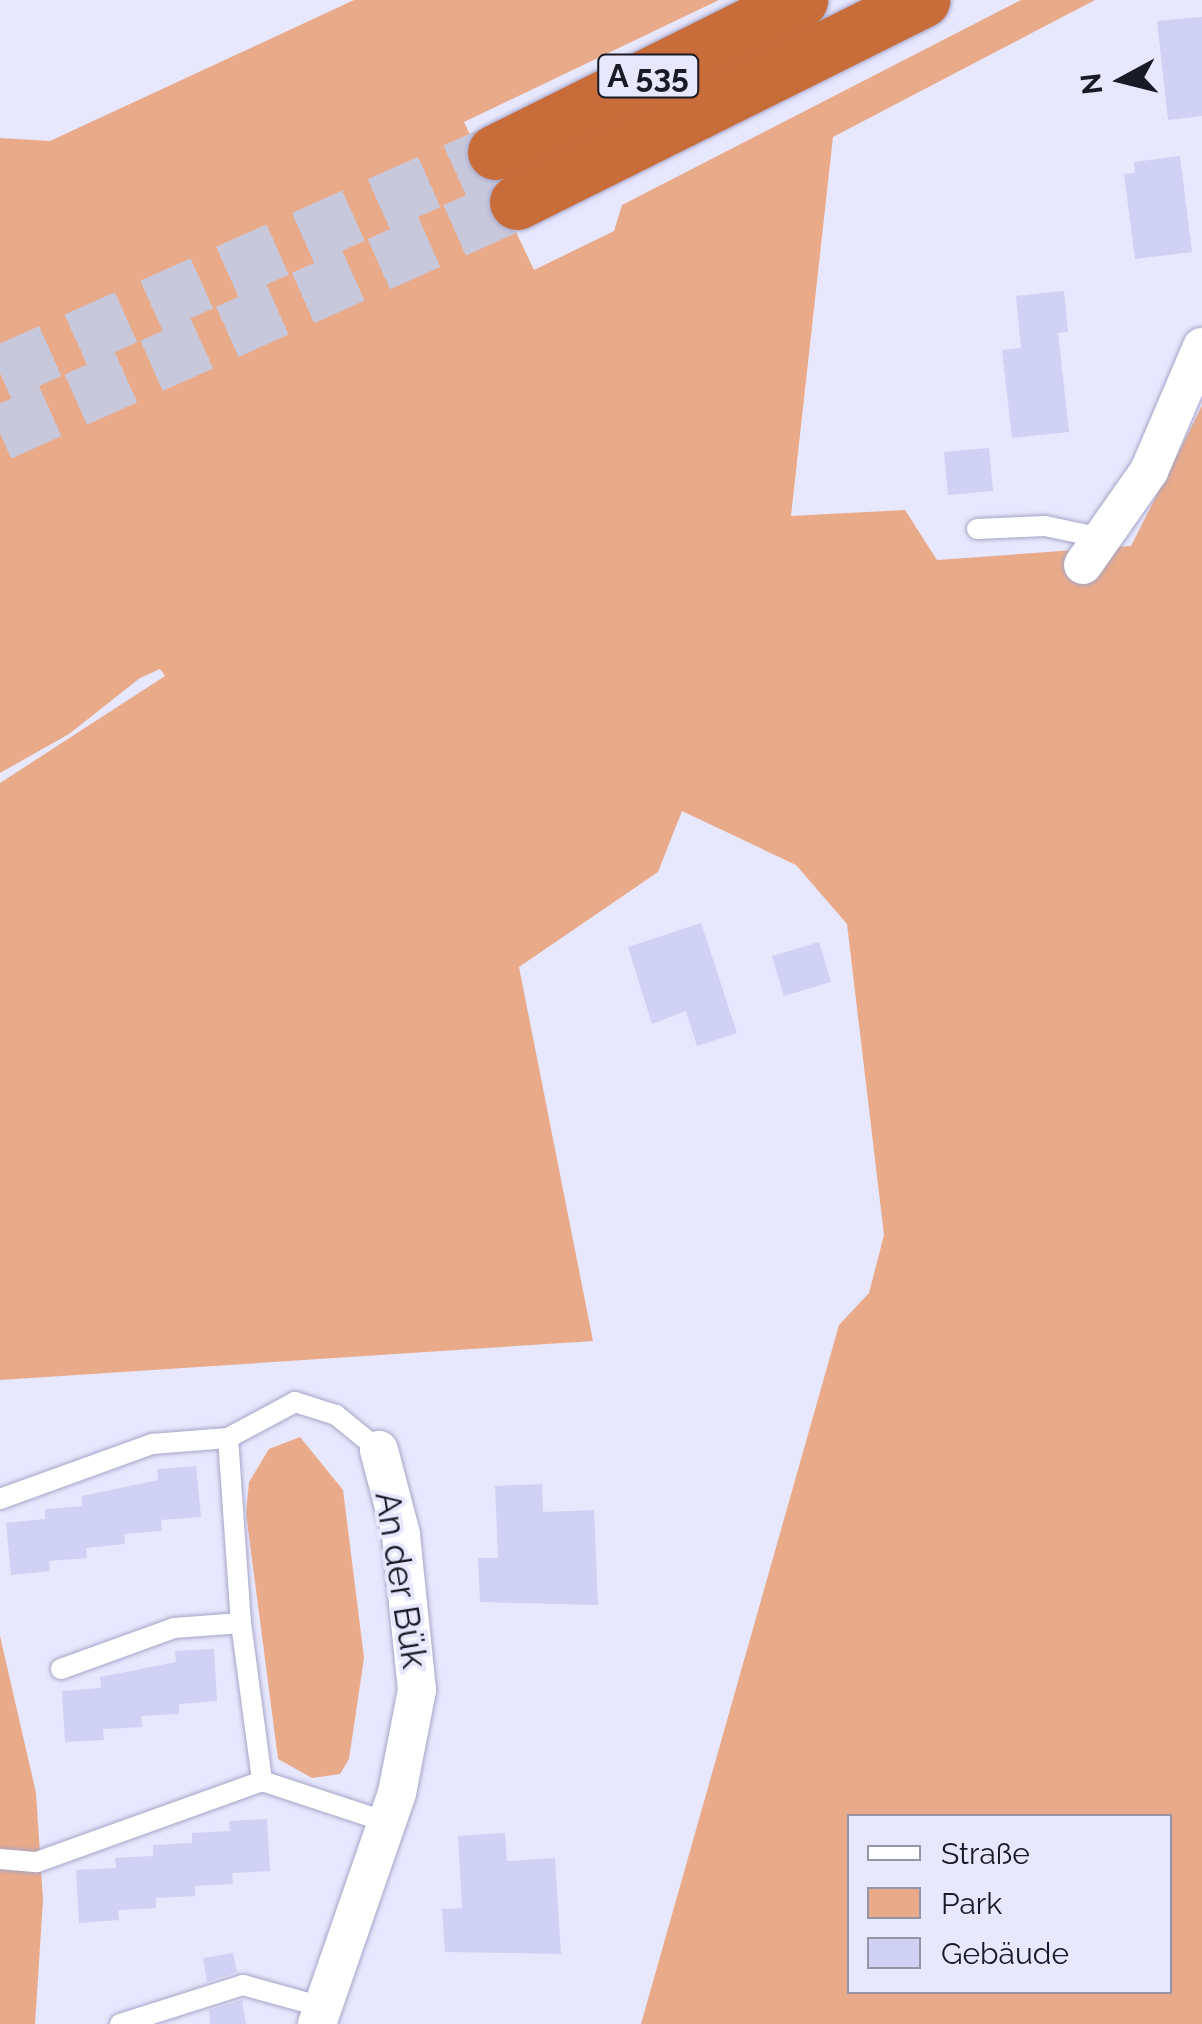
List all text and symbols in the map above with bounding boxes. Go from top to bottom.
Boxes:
north arrow [1072,30,1172,130]
road number: A 535 [596,49,700,103]
text: N [1074,71,1109,96]
street label: An der Bük [366,1488,436,1672]
legend [847,1814,1172,1994]
text: Straße [941,1836,1030,1871]
text: Park [941,1886,1002,1921]
text: Gebäude [941,1936,1069,1971]

